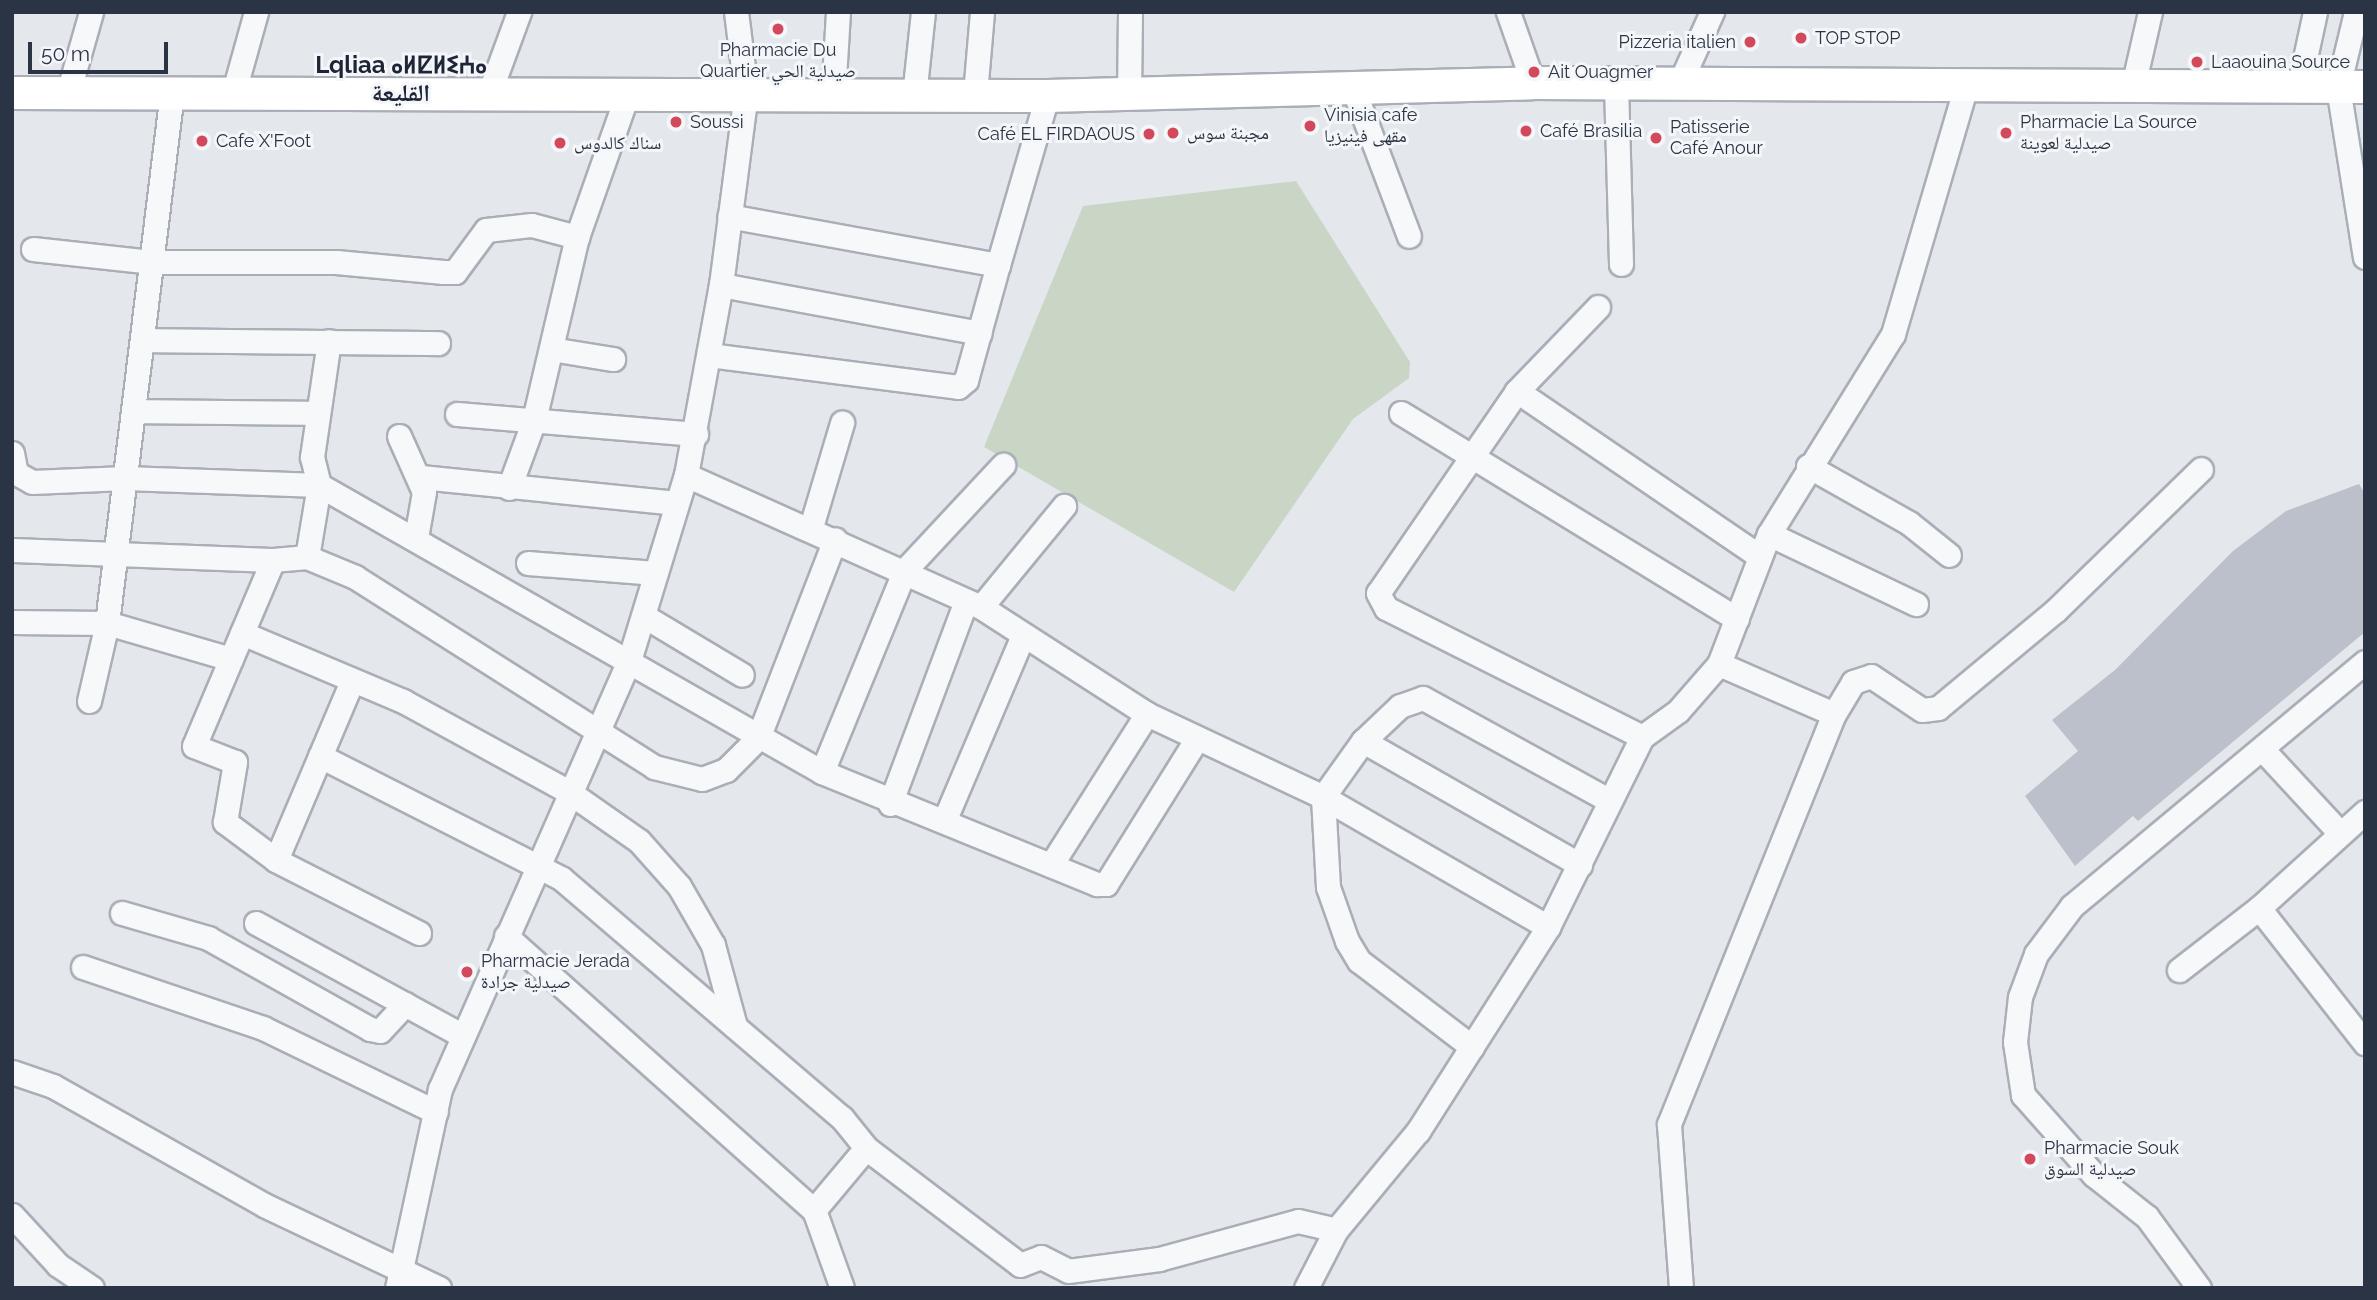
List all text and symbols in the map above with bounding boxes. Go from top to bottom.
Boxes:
marker: Pharmacie Du Quartier صيدلية الحي [770,21,786,37]
place label: TOP STOP [1815,27,1901,49]
scale bar [32,28,172,72]
marker: TOP STOP [1793,30,1809,46]
place label: Pizzeria italien [1619,31,1736,53]
marker: Pizzeria italien [1742,34,1758,50]
place label: Pharmacie Du Quartier صيدلية الحي [700,40,856,82]
text: 50 m [41,41,90,66]
district label: Lqliaa ⴰⵍⵇⵍⵉⵄⴰ القليعة [315,51,487,107]
place label: Laaouina Source [2211,51,2350,73]
marker: Laaouina Source [2189,54,2205,70]
place label: Ait Ouagmer [1548,61,1653,83]
marker: Ait Ouagmer [1526,64,1542,80]
place label: Vinisia cafe مقهى فينيزيا [1324,105,1417,148]
place label: Soussi [690,111,744,133]
place label: Pharmacie La Source صيدلية لعوينة [2020,112,2197,154]
marker: Soussi [668,114,684,130]
place label: Patisserie Café Anour [1670,117,1763,160]
marker: Vinisia cafe مقهى فينيزيا [1302,118,1318,134]
place label: Café Brasilia [1540,120,1642,142]
place label: مجبنة سوس [1187,122,1269,144]
place label: Café EL FIRDAOUS [977,123,1135,145]
marker: Café Brasilia [1518,123,1534,139]
marker: مجبنة سوس [1165,125,1181,141]
marker: Pharmacie La Source صيدلية لعوينة [1998,125,2014,141]
marker: Café EL FIRDAOUS [1141,126,1157,142]
place label: Cafe X'Foot [216,130,311,152]
marker: Patisserie Café Anour [1648,130,1664,146]
place label: سناك كالدوس [574,132,661,154]
marker: Cafe X'Foot [194,133,210,149]
marker: سناك كالدوس [552,135,568,151]
place label: Pharmacie Jerada صيدلية جرادة [481,951,630,993]
marker: Pharmacie Jerada صيدلية جرادة [459,964,475,980]
place label: Pharmacie Souk صيدلية السوق [2044,1138,2179,1180]
marker: Pharmacie Souk صيدلية السوق [2022,1151,2038,1167]

